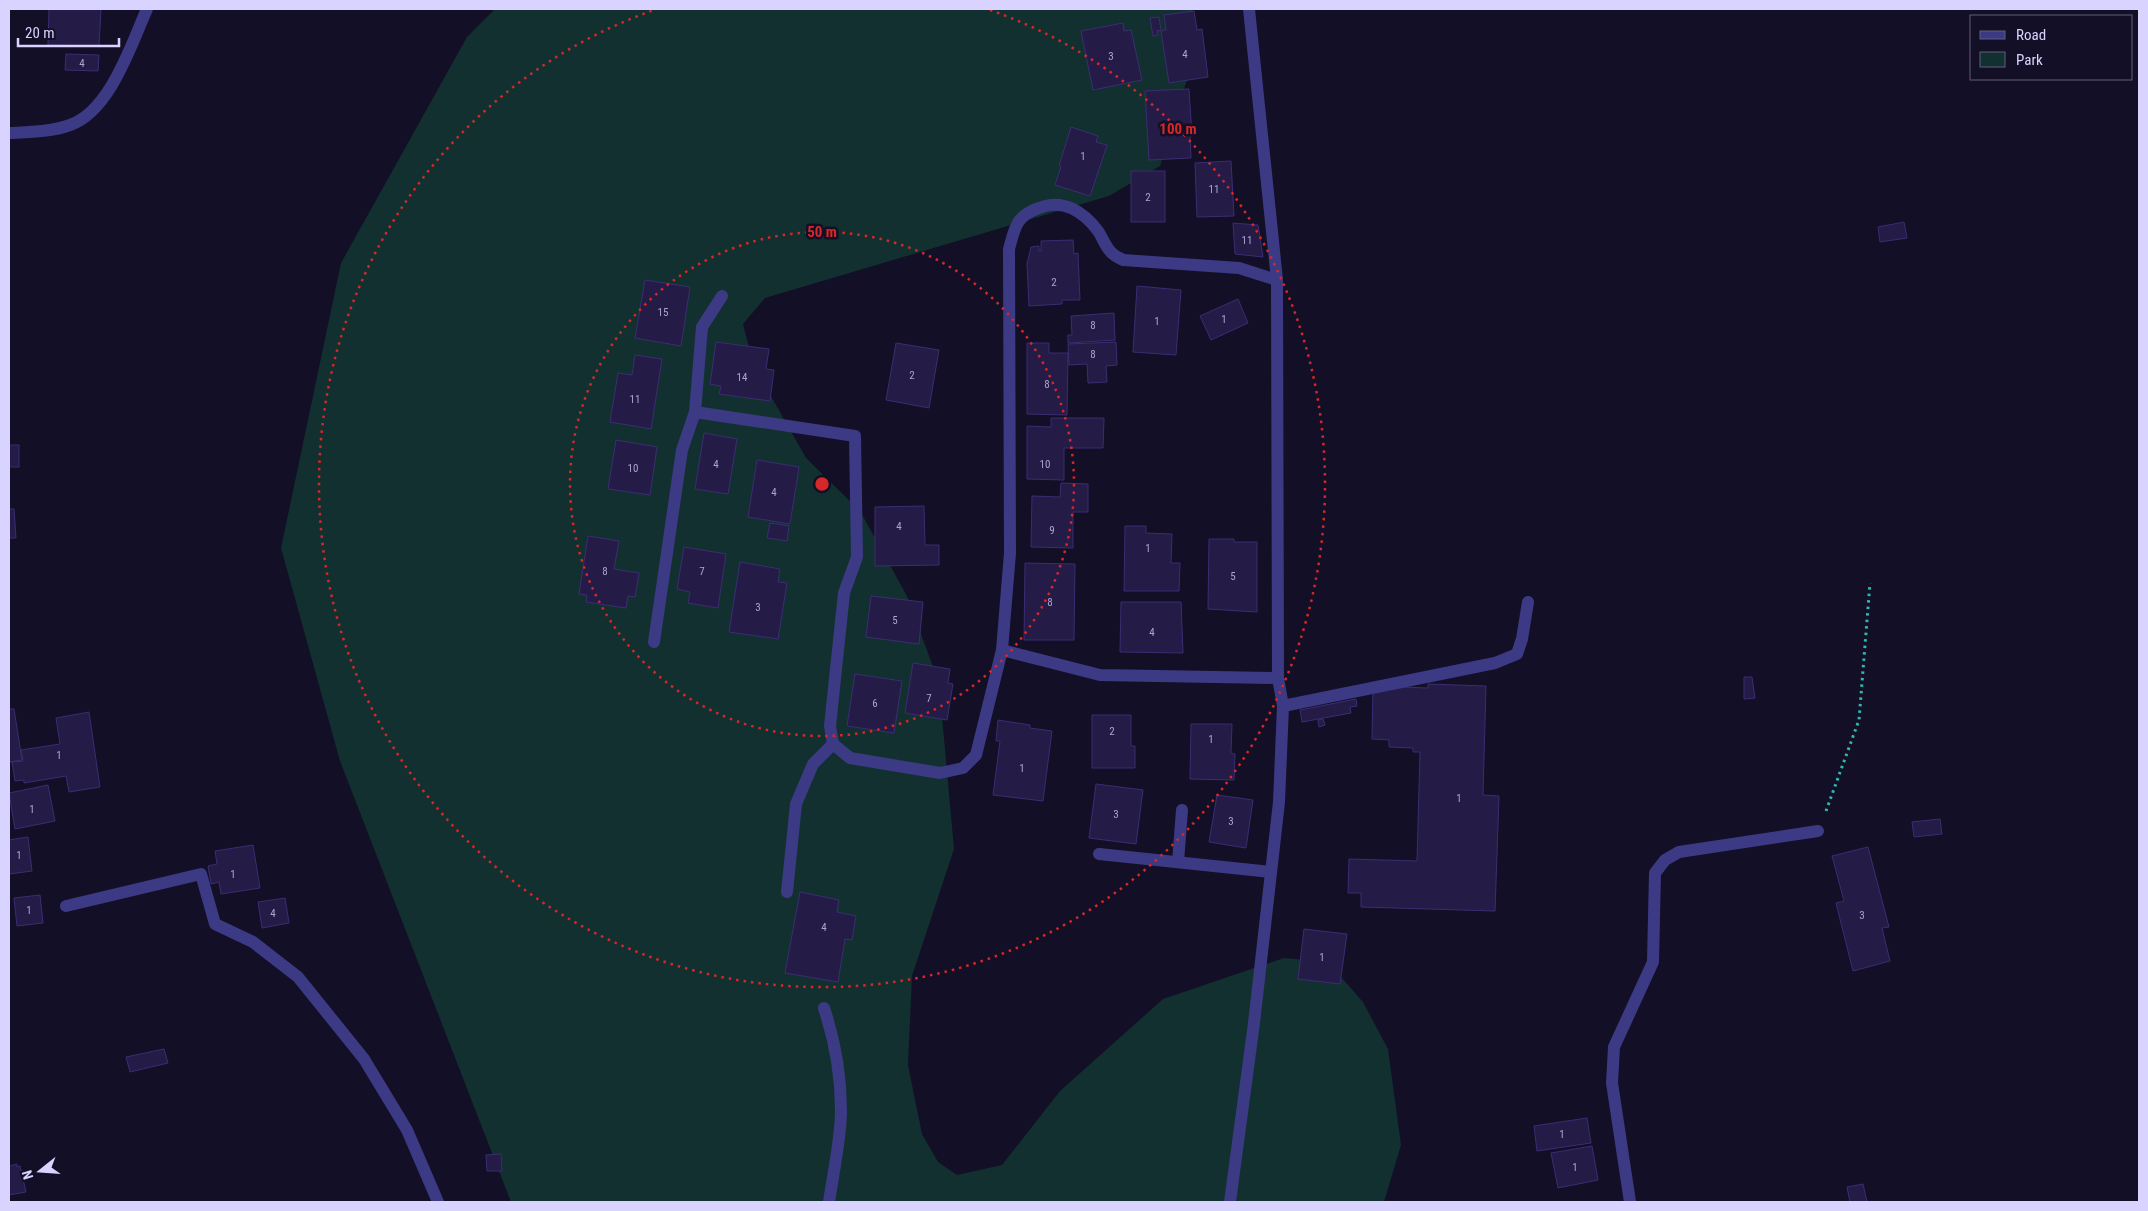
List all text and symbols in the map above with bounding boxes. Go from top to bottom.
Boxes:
scale bar [18,15,119,47]
legend [1970,15,2133,80]
text: 20 m [25,24,55,42]
text: Road [2016,26,2046,44]
house number: 4 [1182,48,1188,61]
house number: 3 [1108,50,1114,63]
text: Park [2016,51,2043,69]
house number: 4 [79,57,85,70]
text: 100 m [1159,120,1197,138]
house number: 1 [1080,150,1086,163]
house number: 11 [1209,183,1219,196]
house number: 2 [1145,191,1151,204]
text: 50 m [807,223,837,241]
house number: 11 [1242,234,1252,247]
house number: 2 [1051,276,1057,289]
house number: 15 [658,306,668,319]
house number: 1 [1221,313,1227,326]
house number: 1 [1154,315,1160,328]
house number: 8 [1090,319,1096,332]
house number: 8 [1090,348,1096,361]
house number: 2 [909,369,915,382]
house number: 14 [737,371,748,384]
house number: 8 [1044,378,1050,391]
house number: 11 [630,393,640,406]
house number: 4 [713,458,719,471]
house number: 10 [1040,458,1050,471]
house number: 10 [628,462,638,475]
centre of rings [813,475,831,493]
house number: 4 [771,486,777,499]
house number: 4 [896,520,902,533]
house number: 9 [1049,524,1055,537]
house number: 1 [1145,542,1151,555]
house number: 8 [602,565,608,578]
house number: 7 [699,565,705,578]
house number: 5 [1230,570,1236,583]
house number: 8 [1047,596,1053,609]
house number: 3 [755,601,761,614]
house number: 5 [892,614,898,627]
house number: 4 [1149,626,1155,639]
house number: 7 [926,692,932,705]
house number: 6 [872,697,878,710]
house number: 2 [1109,725,1115,738]
house number: 1 [1208,733,1214,746]
house number: 1 [56,749,62,762]
house number: 1 [1019,762,1025,775]
house number: 1 [1456,792,1462,805]
house number: 1 [29,803,35,816]
house number: 3 [1113,808,1119,821]
house number: 3 [1228,815,1234,828]
house number: 1 [16,849,22,862]
house number: 1 [230,868,236,881]
house number: 1 [26,904,32,917]
house number: 4 [270,907,276,920]
house number: 3 [1859,909,1865,922]
house number: 4 [821,921,827,934]
house number: 1 [1319,951,1325,964]
house number: 1 [1559,1128,1565,1141]
north arrow [15,1146,65,1196]
house number: 1 [1572,1161,1578,1174]
text: N [19,1168,36,1181]

